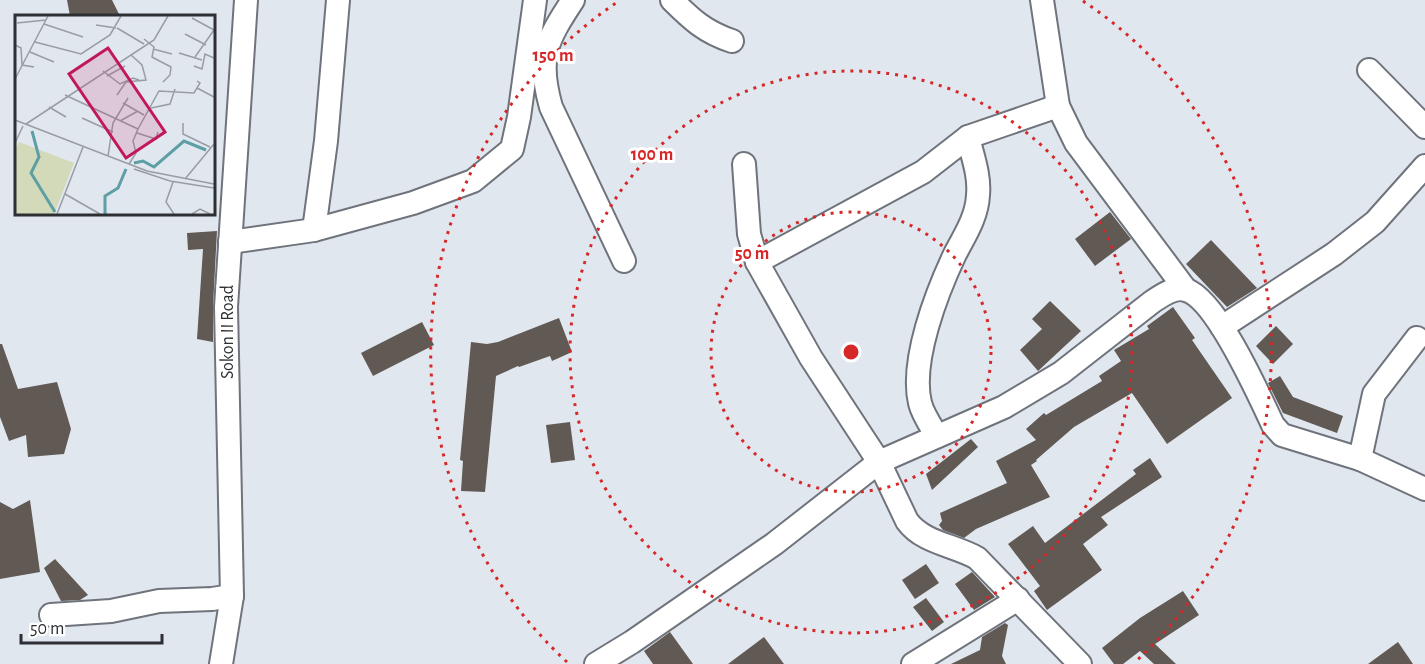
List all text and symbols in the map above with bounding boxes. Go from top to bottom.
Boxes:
inset map [15,15,214,214]
text: 150 m [533,47,573,65]
text: 100 m [631,146,673,164]
text: 50 m [735,245,769,263]
street label: Sokon II Road [219,285,237,379]
centre of rings [841,342,861,362]
scale bar [21,607,162,645]
text: 50 m [30,620,64,638]

